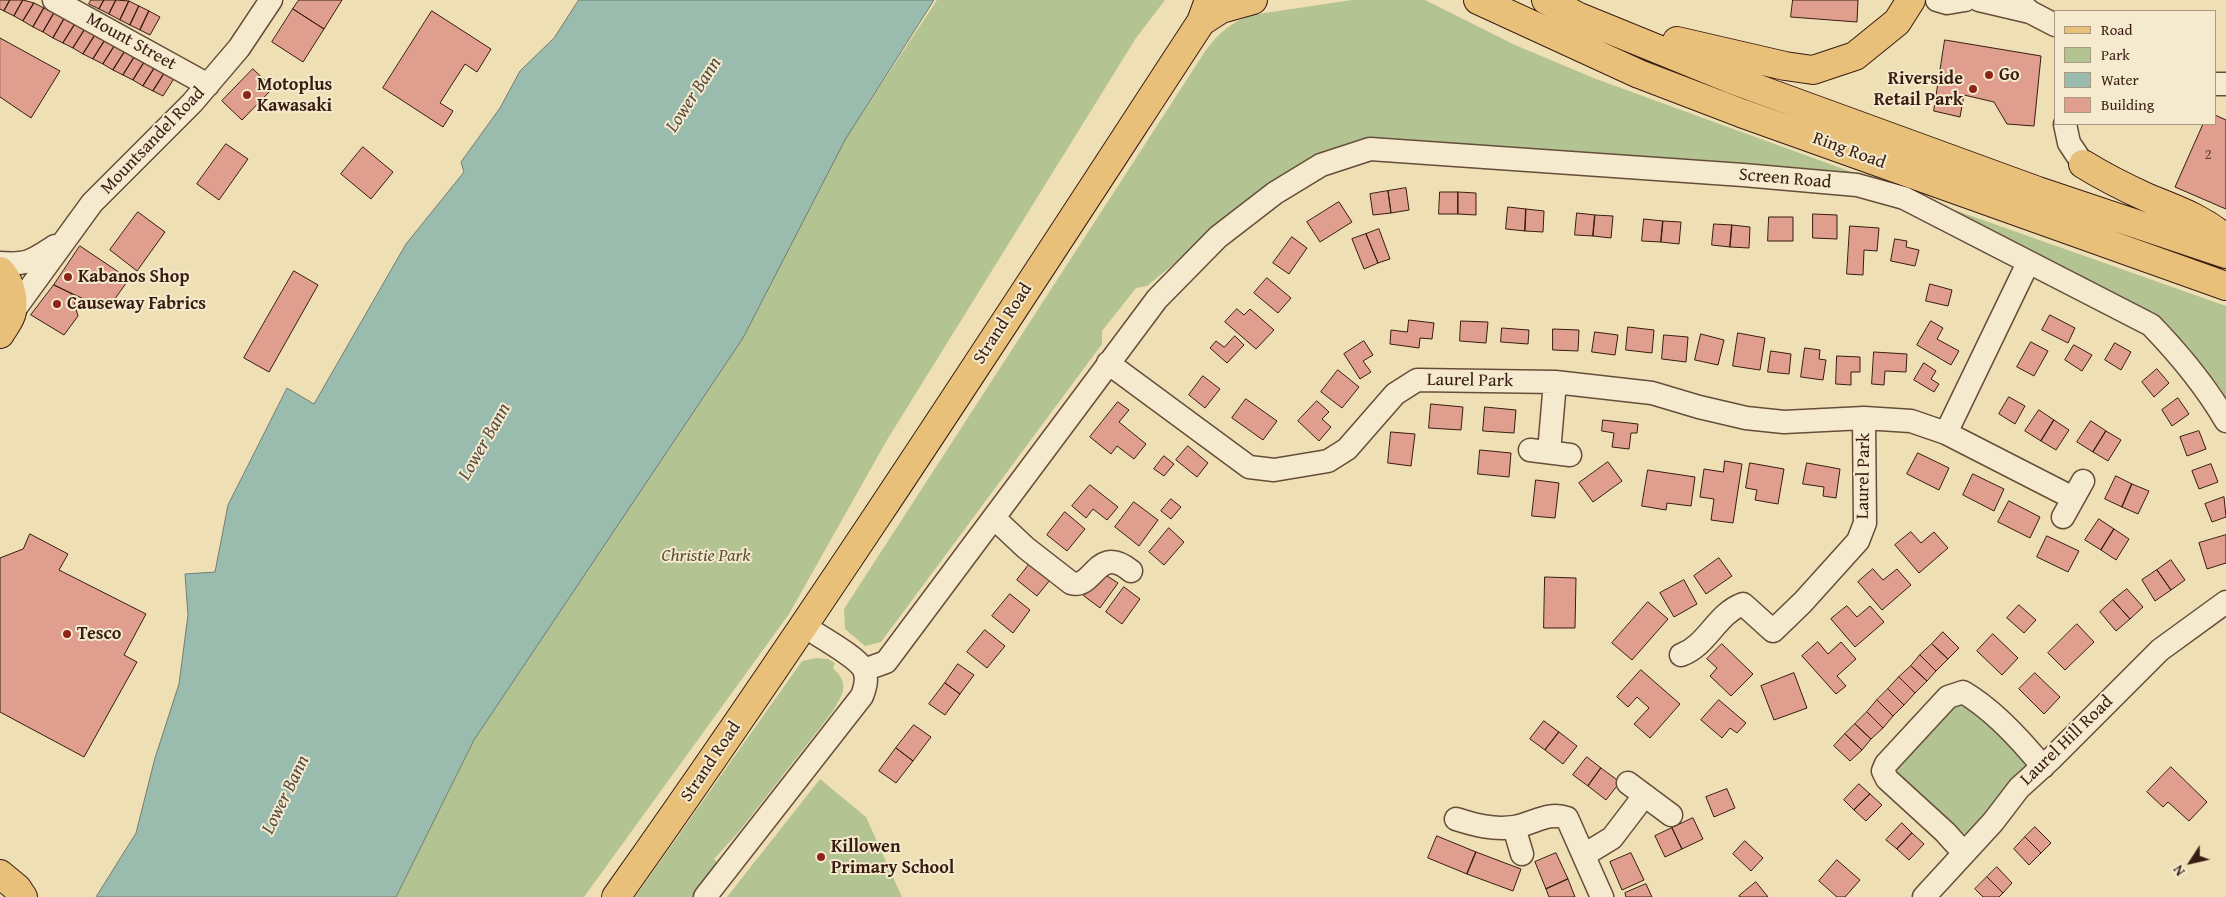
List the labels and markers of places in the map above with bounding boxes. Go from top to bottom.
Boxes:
place label: Go [1999,64,2020,86]
place label: Riverside Retail Park [1874,68,1963,110]
marker: Go [1983,69,1995,81]
place label: Motoplus Kawasaki [257,74,332,116]
marker: Riverside Retail Park [1967,83,1979,95]
marker: Motoplus Kawasaki [241,89,253,101]
place label: Kabanos Shop [78,266,189,288]
marker: Kabanos Shop [62,271,74,283]
place label: Causeway Fabrics [67,293,206,315]
marker: Causeway Fabrics [51,298,63,310]
place label: Tesco [77,623,121,645]
marker: Tesco [61,628,73,640]
place label: Killowen Primary School [831,836,954,879]
marker: Killowen Primary School [815,851,827,863]

